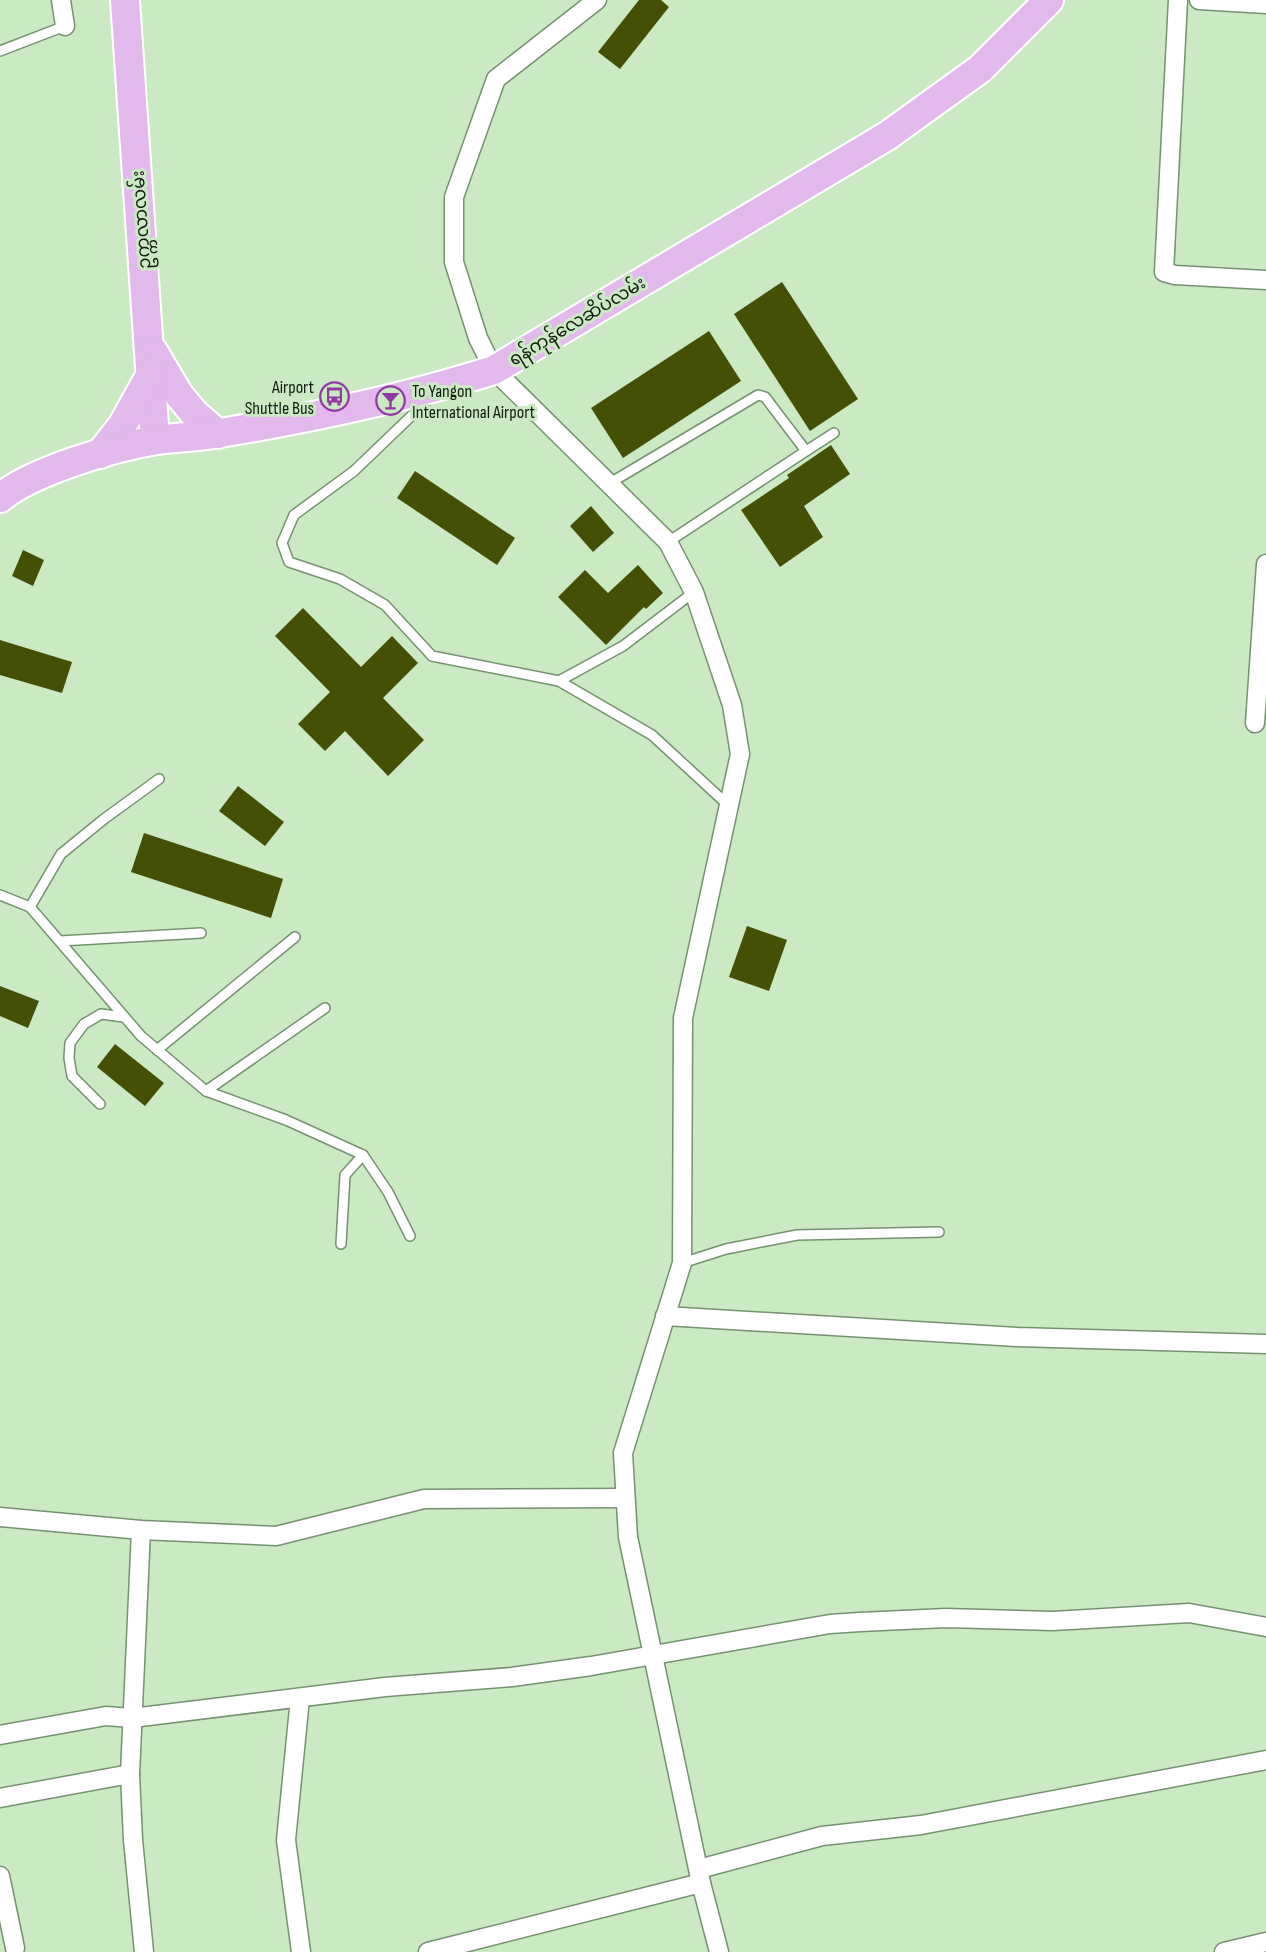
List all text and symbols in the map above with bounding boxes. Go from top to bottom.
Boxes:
street label: ဥက္ကလာလမ်း [125,169,159,270]
street label: ရန်ကုန်လေဆိပ်လမ်း [503,269,651,374]
place label: Airport Shuttle Bus [245,377,315,419]
bus stop icon: Airport Shuttle Bus [319,381,351,413]
place label: To Yangon International Airport [412,381,536,423]
bar icon: To Yangon International Airport [375,385,407,417]

